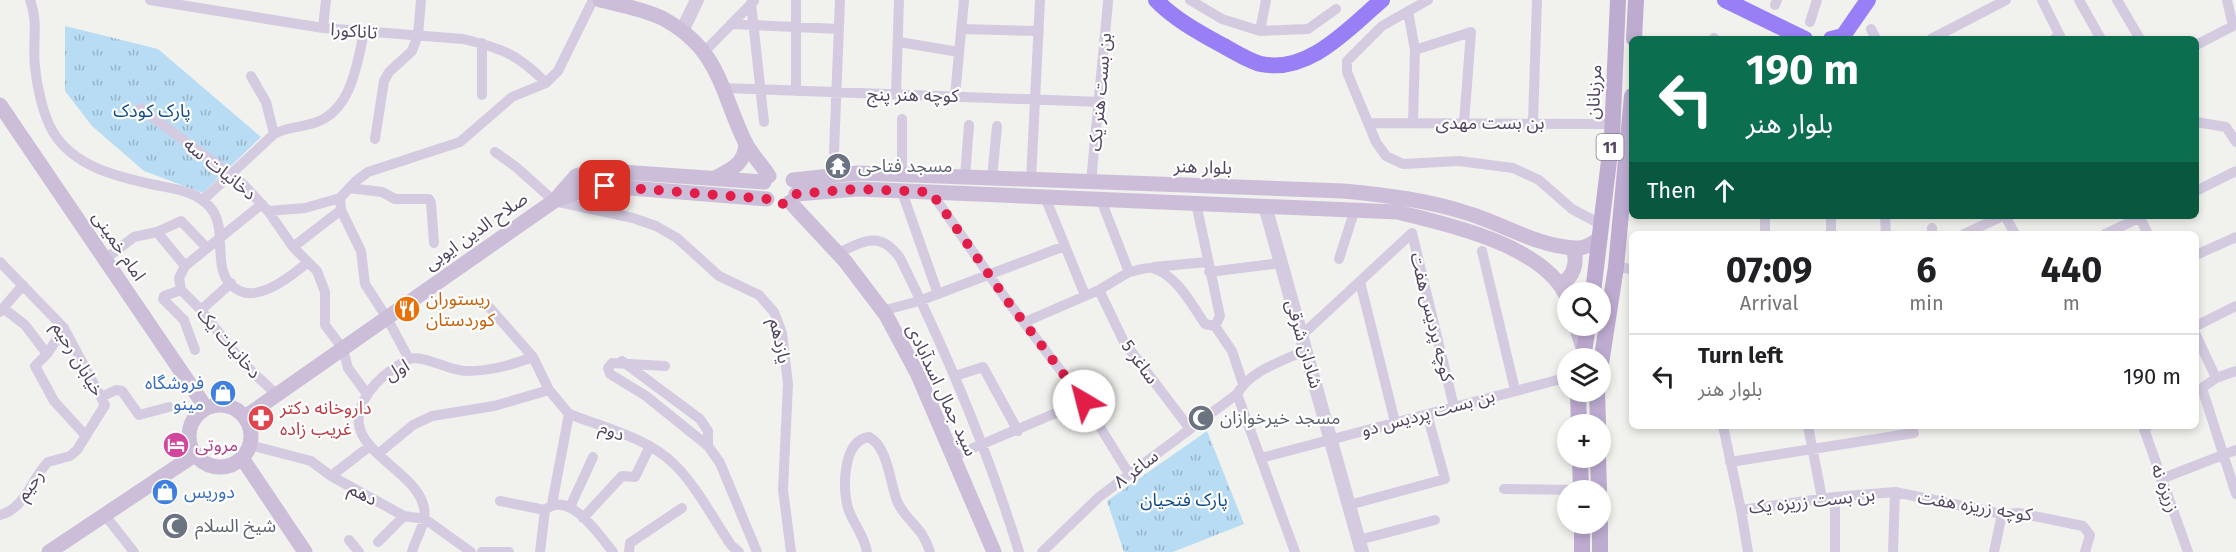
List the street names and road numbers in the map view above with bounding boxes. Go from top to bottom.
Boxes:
street label: تاناکورا [330,18,378,44]
street label: بن بست هنر یک [1084,32,1116,152]
street label: مرزبانان [1582,64,1606,120]
street label: کوچه هنر پنج [867,83,960,109]
street label: بن بست مهدی [1435,112,1545,134]
street label: دخانیات سه [179,133,261,205]
road number: 11 [1596,134,1624,160]
street label: بلوار هنر [1173,155,1232,179]
street label: صلاح الدین ایوبی [420,187,533,276]
street label: امام خمینی [85,207,150,287]
street label: کوچه پردیس هفت [1405,250,1459,385]
street label: شادان شرقی [1281,297,1327,391]
street label: دخانیات یک [192,303,266,383]
street label: یازدهم [763,316,796,366]
street label: خیابان رحیم [45,318,109,401]
street label: سید جمال اسدآبادی [902,320,982,460]
street label: ساغر 5 [1117,336,1163,388]
street label: اول [381,354,413,386]
street label: بن بست پردیس دو [1359,385,1497,442]
street label: دوم [595,416,628,449]
street label: ساغر ٨ [1109,445,1163,493]
street label: زریزه نه [2146,461,2184,515]
street label: رحیم [11,465,50,506]
street label: دهم [344,477,381,512]
street label: بن بست زریزه یک [1748,483,1876,519]
street label: کوچه زریزه هفت [1916,486,2034,526]

